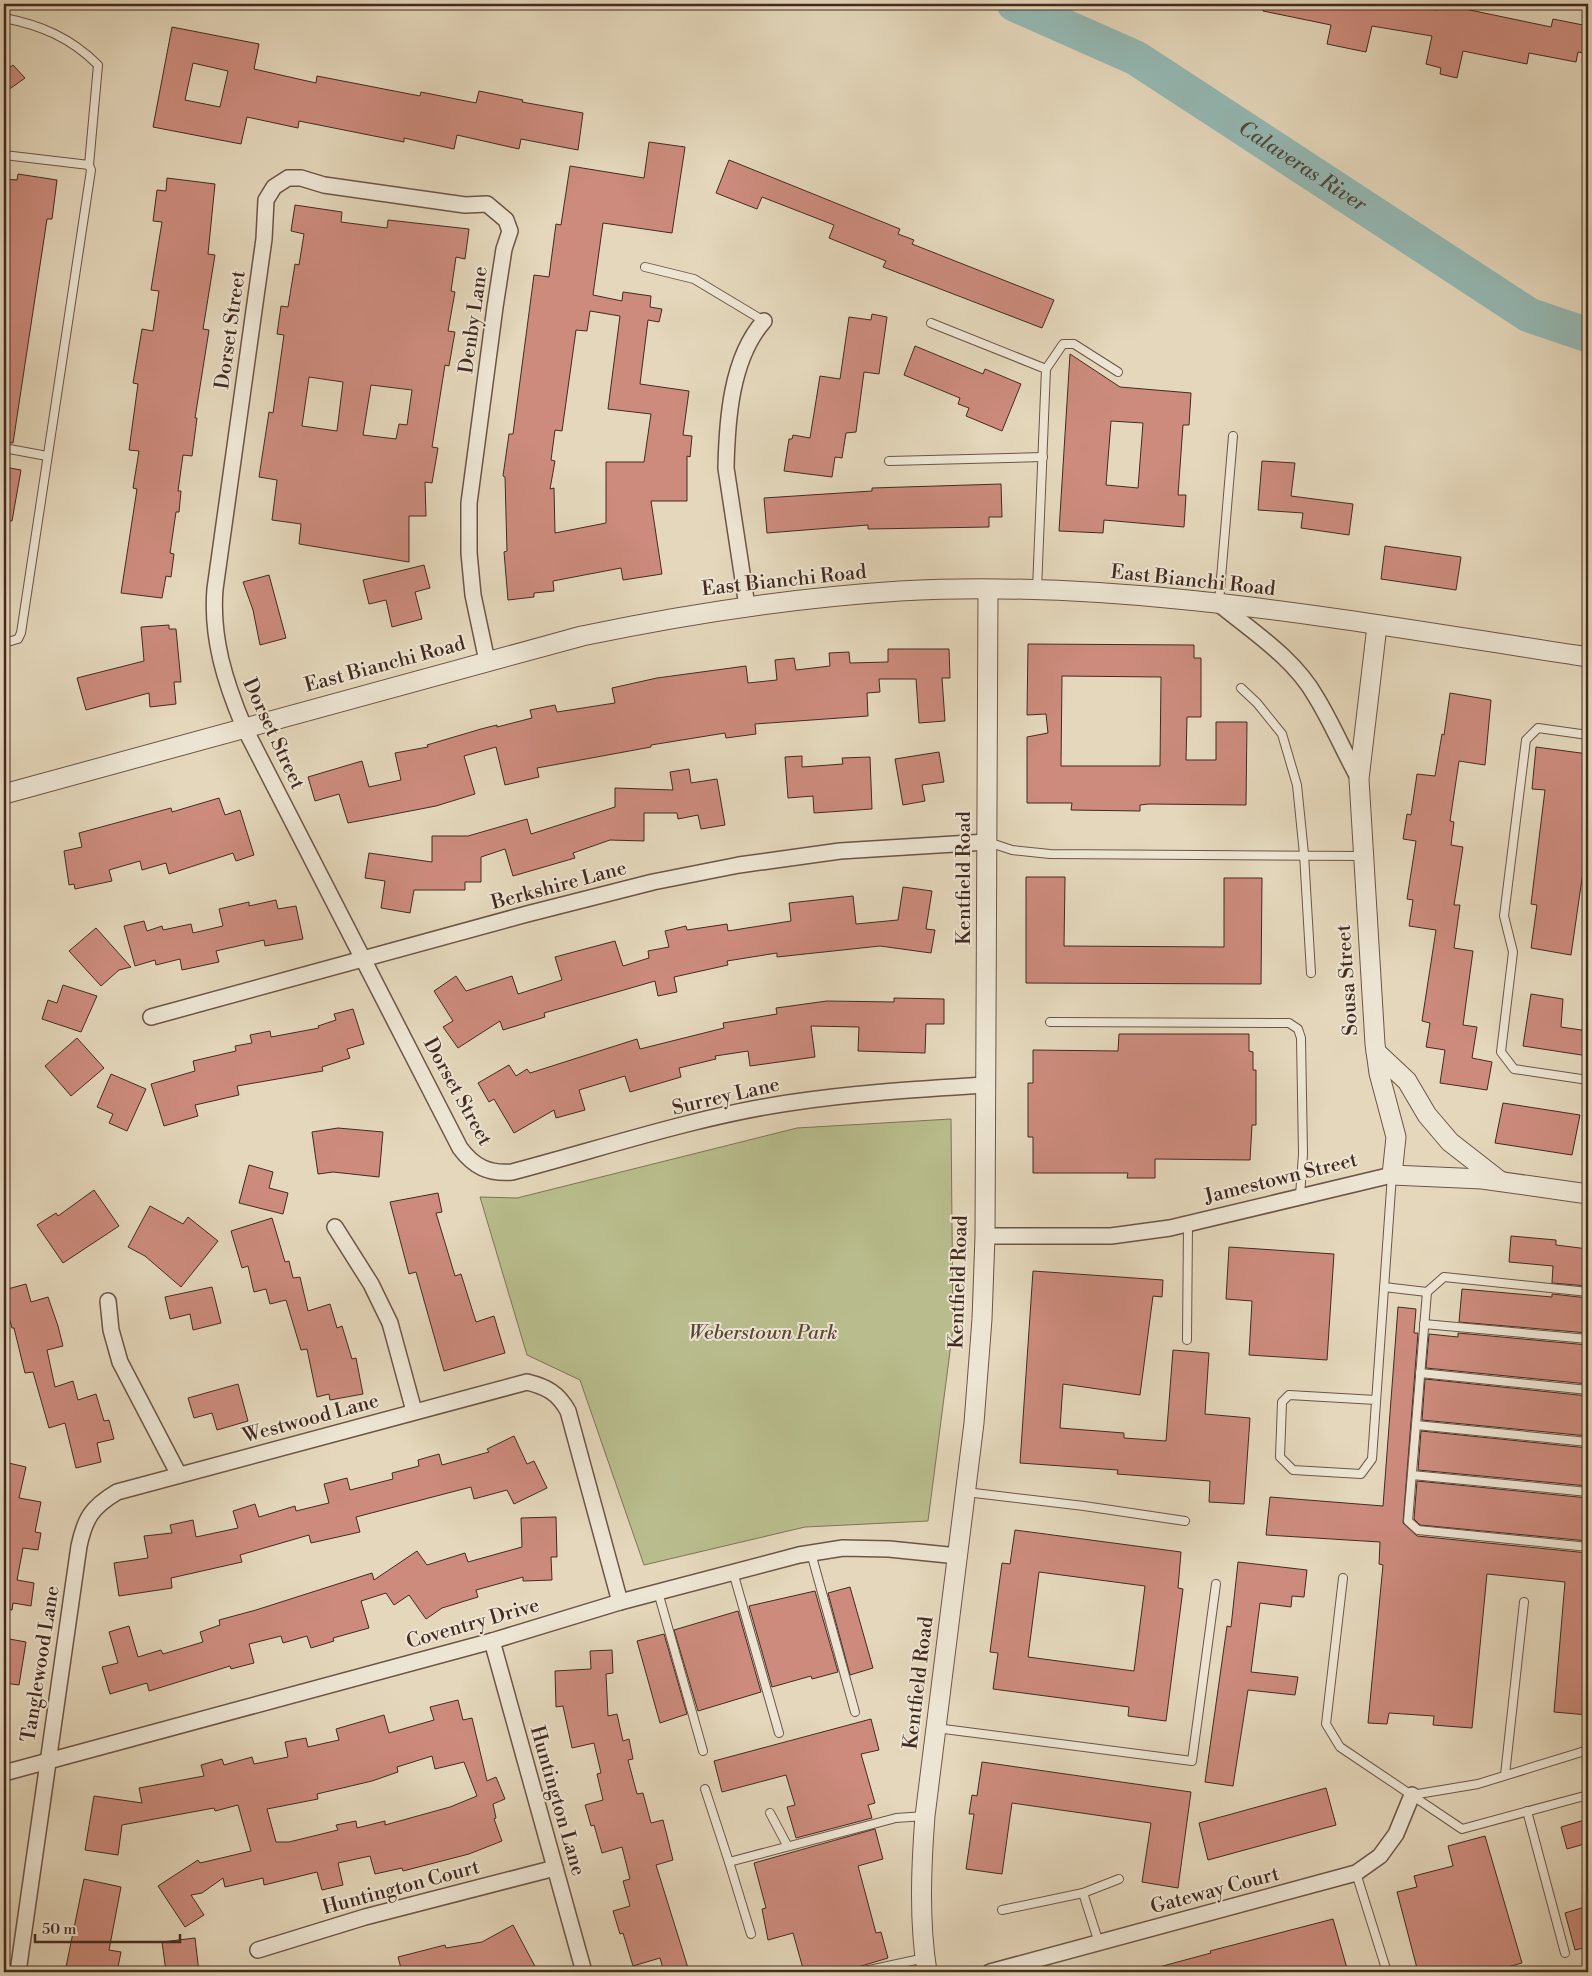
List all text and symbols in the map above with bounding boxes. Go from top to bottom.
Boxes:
water label: Calaveras River [1233,115,1372,219]
street label: Denby Lane [454,265,494,375]
street label: Dorset Street [210,269,252,391]
street label: East Bianchi Road [700,560,868,602]
street label: East Bianchi Road [1109,560,1277,602]
street label: East Bianchi Road [302,631,469,699]
street label: Dorset Street [236,674,310,794]
street label: Kentfield Road [952,810,977,945]
street label: Berkshire Lane [488,856,629,916]
street label: Sousa Street [1332,924,1364,1036]
street label: Dorset Street [417,1034,497,1150]
street label: Surrey Lane [670,1072,782,1122]
street label: Jamestown Street [1201,1148,1360,1210]
street label: Kentfield Road [944,1214,974,1349]
park label: Weberstown Park [689,1321,837,1346]
street label: Westwood Lane [239,1389,382,1449]
street label: Tanglewood Lane [16,1584,66,1744]
street label: Coventry Drive [403,1593,543,1655]
street label: Kentfield Road [898,1614,940,1751]
street label: Huntington Lane [524,1723,590,1879]
street label: Huntington Court [319,1855,483,1921]
street label: Gateway Court [1148,1862,1282,1920]
scale bar [35,1911,180,1943]
text: 50 m [42,1920,76,1939]

